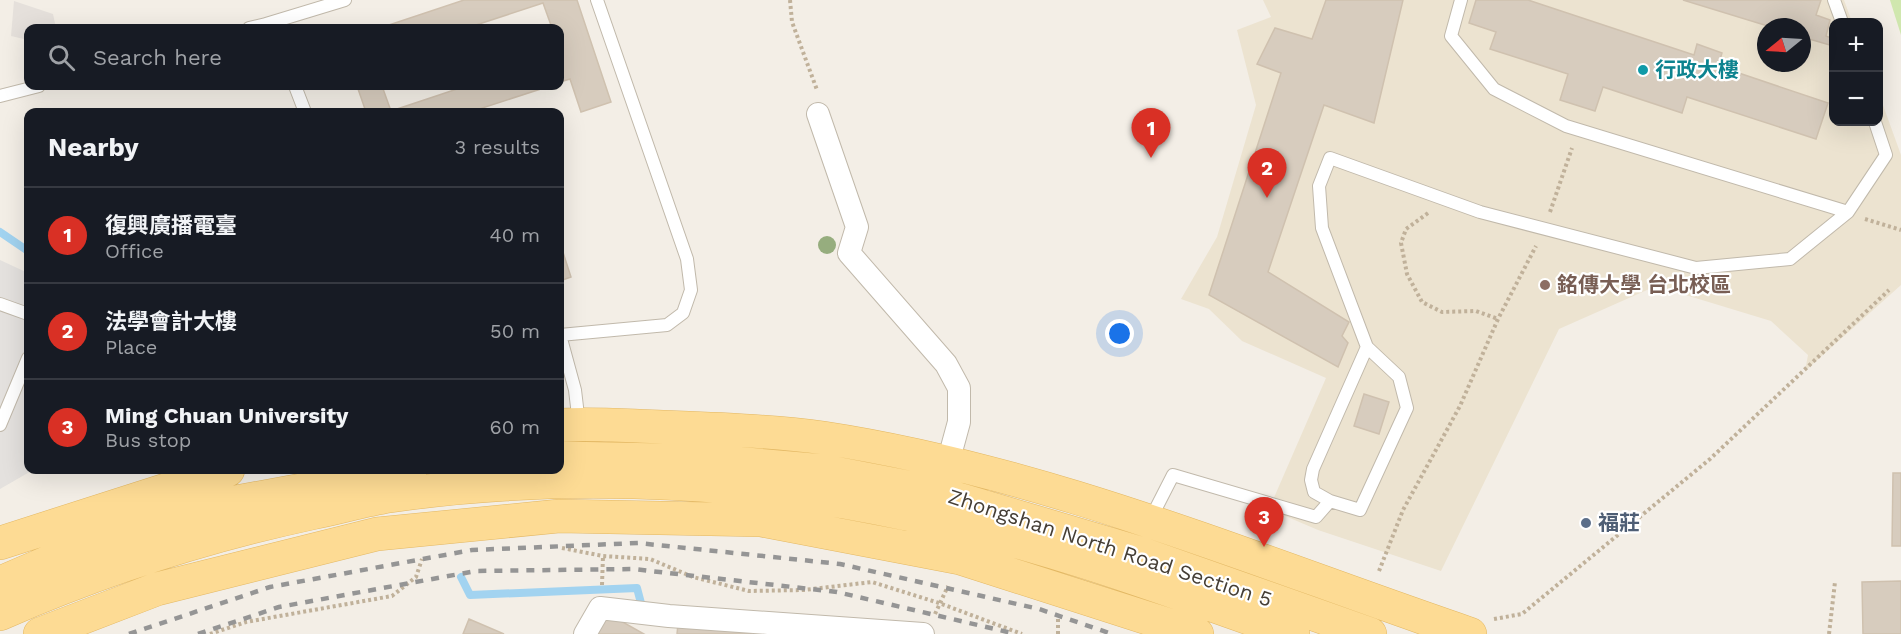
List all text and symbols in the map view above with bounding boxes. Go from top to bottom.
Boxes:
north arrow [1757,18,1811,72]
map controls [1829,18,1883,126]
button: + [1829,18,1883,72]
search box [24,24,564,90]
icon: search [45,41,78,74]
text: Search here [93,45,222,70]
place label: 行政大樓 [1655,57,1739,82]
marker: 行政大樓 [1636,63,1650,77]
button: − [1829,72,1883,126]
pin: 1 [1132,108,1170,158]
text: Nearby [48,132,139,162]
text: 3 results [455,135,540,159]
pin: 2 [1248,148,1286,198]
text: 復興廣播電臺 [105,213,237,238]
text: 1 [63,223,72,247]
text: 40 m [489,223,540,247]
text: Office [105,239,164,263]
place label: 銘傳大學 台北校區 [1557,272,1731,297]
marker: 銘傳大學 台北校區 [1538,278,1552,292]
text: 法學會計大樓 [105,309,237,334]
text: 2 [62,319,73,343]
text: 50 m [490,319,540,343]
your location [1105,319,1134,348]
text: Place [105,335,157,359]
text: Ming Chuan University [105,403,349,428]
text: 3 [62,415,73,439]
text: 60 m [490,415,540,439]
text: Bus stop [105,428,191,452]
street label: Zhongshan North Road Section 5 [945,483,1275,612]
pin: 3 [1244,498,1284,547]
place label: 福莊 [1598,510,1640,535]
marker: 福莊 [1579,516,1593,530]

